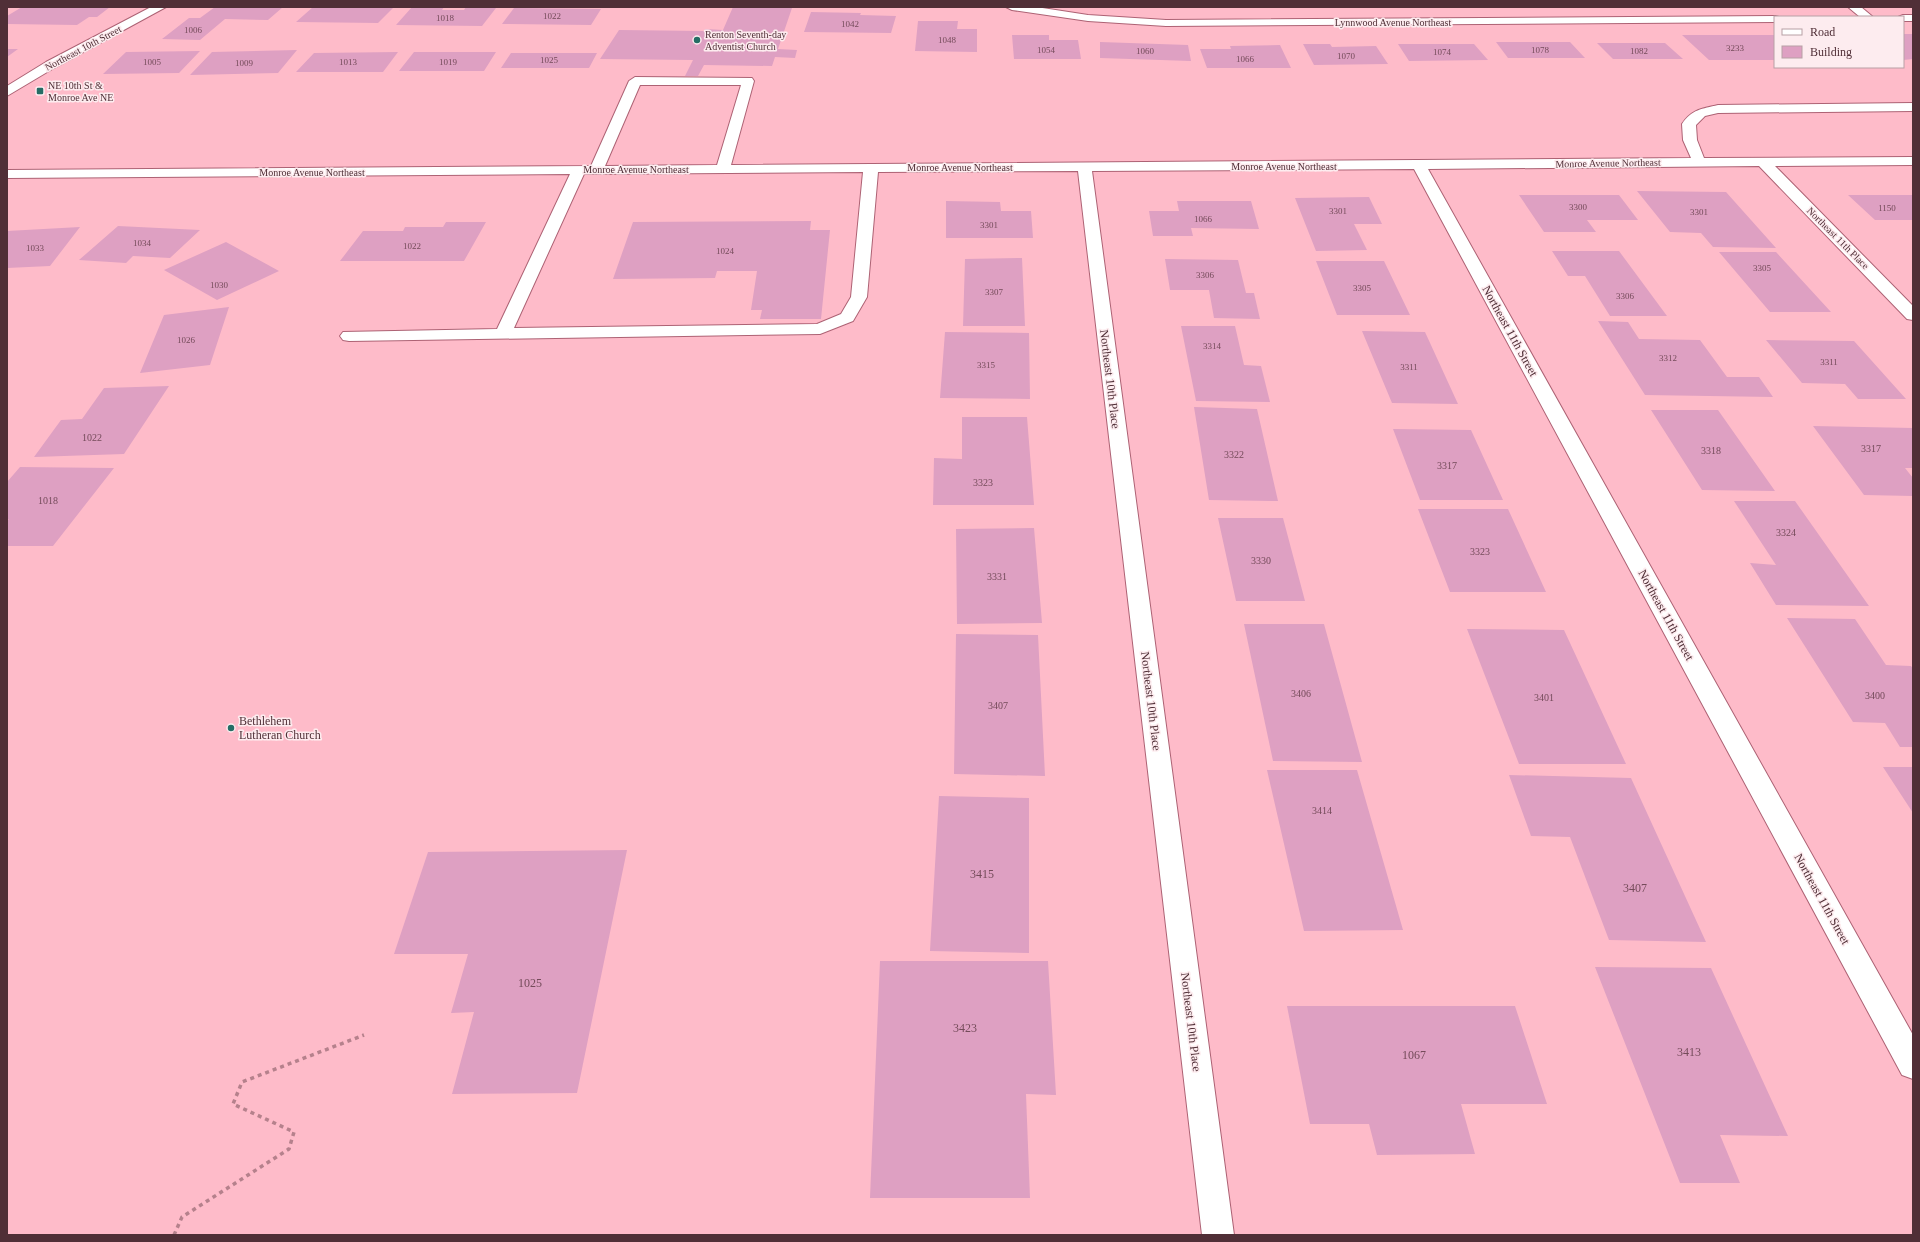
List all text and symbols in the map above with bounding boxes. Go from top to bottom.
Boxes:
house number: 1022 [543,11,561,21]
house number: 1018 [436,13,455,23]
legend [1774,16,1904,68]
street label: Lynnwood Avenue Northeast [1335,17,1451,28]
house number: 1042 [841,19,859,29]
street label: Northeast 10th Street [43,23,123,73]
house number: 1006 [184,25,203,35]
text: Road [1810,25,1835,39]
place label: Renton Seventh-day Adventist Church [705,29,786,52]
marker: Renton Seventh-day Adventist Church [692,35,702,45]
house number: 1048 [938,35,957,45]
house number: 3233 [1726,43,1745,53]
house number: 1054 [1037,45,1056,55]
house number: 1078 [1531,45,1550,55]
text: Building [1810,45,1852,59]
house number: 1060 [1136,46,1155,56]
house number: 1082 [1630,46,1648,56]
house number: 1074 [1433,47,1452,57]
house number: 1070 [1337,51,1356,61]
house number: 1066 [1236,54,1255,64]
house number: 1025 [540,55,559,65]
house number: 1005 [143,57,162,67]
house number: 1013 [339,57,358,67]
house number: 1019 [439,57,458,67]
house number: 1009 [235,58,254,68]
place label: NE 10th St & Monroe Ave NE [48,80,113,103]
marker: NE 10th St & Monroe Ave NE [35,86,45,96]
street label: Monroe Avenue Northeast [1555,157,1661,169]
street label: Monroe Avenue Northeast [1231,161,1337,172]
street label: Monroe Avenue Northeast [907,162,1013,173]
street label: Monroe Avenue Northeast [583,164,689,175]
street label: Monroe Avenue Northeast [259,167,365,178]
house number: 3300 [1569,202,1588,212]
house number: 1150 [1878,203,1896,213]
street label: Northeast 11th Place [1805,205,1872,272]
house number: 3301 [1329,206,1347,216]
house number: 3301 [1690,207,1708,217]
house number: 1066 [1194,214,1213,224]
house number: 3301 [980,220,998,230]
house number: 1034 [133,238,152,248]
house number: 1022 [403,241,421,251]
house number: 1033 [26,243,45,253]
house number: 1024 [716,246,735,256]
house number: 3305 [1753,263,1772,273]
house number: 3306 [1196,270,1215,280]
house number: 1030 [210,280,229,290]
house number: 3305 [1353,283,1372,293]
street label: Northeast 11th Street [1479,283,1541,379]
house number: 3307 [985,287,1004,297]
house number: 3306 [1616,291,1635,301]
street label: Northeast 10th Place [1097,329,1123,429]
house number: 1026 [177,335,196,345]
house number: 3314 [1203,341,1222,351]
house number: 3312 [1659,353,1677,363]
house number: 3311 [1820,357,1838,367]
house number: 3315 [977,360,996,370]
house number: 3311 [1400,362,1418,372]
house number: 1022 [82,432,102,443]
house number: 3317 [1861,443,1881,454]
house number: 3318 [1701,445,1721,456]
house number: 3322 [1224,449,1244,460]
house number: 3317 [1437,460,1457,471]
house number: 3323 [973,477,993,488]
house number: 1018 [38,495,58,506]
house number: 3324 [1776,527,1796,538]
house number: 3323 [1470,546,1490,557]
house number: 3330 [1251,555,1271,566]
street label: Northeast 11th Street [1635,567,1697,663]
house number: 3331 [987,571,1007,582]
street label: Northeast 10th Place [1138,651,1164,751]
house number: 3406 [1291,688,1311,699]
house number: 3400 [1865,690,1885,701]
house number: 3401 [1534,692,1554,703]
house number: 3407 [988,700,1008,711]
place label: Bethlehem Lutheran Church [239,714,321,742]
marker: Bethlehem Lutheran Church [226,723,236,733]
house number: 3414 [1312,805,1332,816]
street label: Northeast 11th Street [1791,851,1853,947]
house number: 3415 [970,867,994,881]
house number: 3407 [1623,881,1647,895]
street label: Northeast 10th Place [1178,972,1204,1072]
house number: 1025 [518,976,542,990]
house number: 3423 [953,1021,977,1035]
house number: 3413 [1677,1045,1701,1059]
house number: 1067 [1402,1048,1426,1062]

